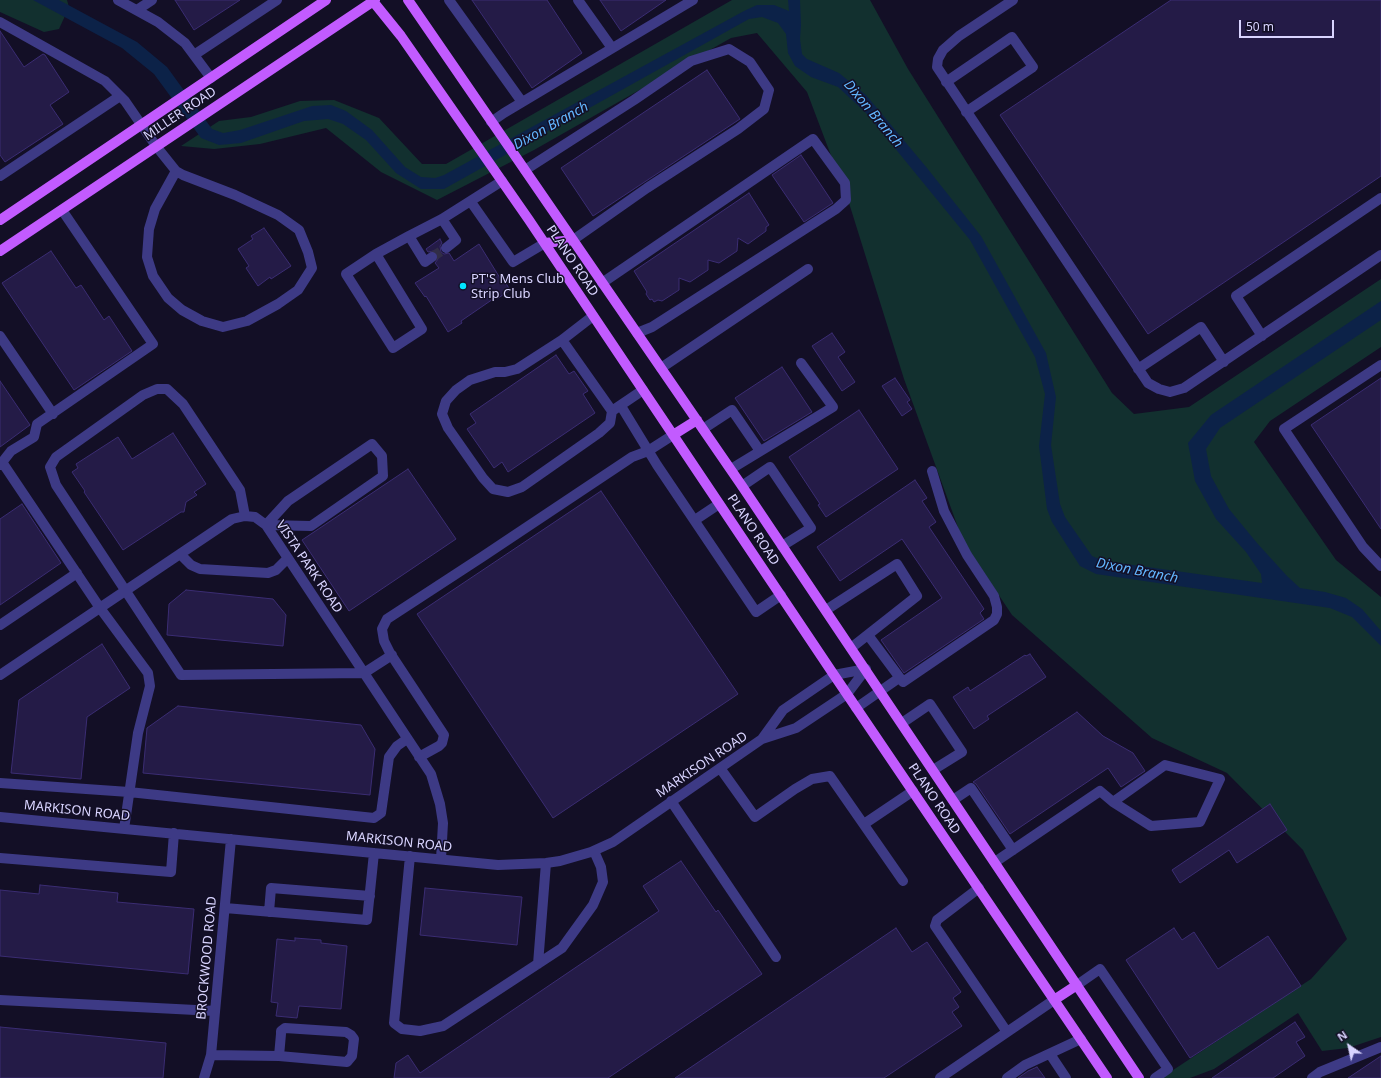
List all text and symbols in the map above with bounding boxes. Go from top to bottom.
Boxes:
scale bar [1241,12,1336,38]
text: 50 m [1246,18,1274,35]
water label: Dixon Branch [840,77,906,151]
street label: MILLER ROAD [141,84,219,144]
water label: Dixon Branch [511,98,591,154]
street label: PLANO ROAD [543,223,601,299]
place label: PT'S Mens Club Strip Club [471,271,564,302]
marker: PT'S Mens Club Strip Club [458,281,468,291]
street label: PLANO ROAD [724,492,782,568]
street label: VISTA PARK ROAD [272,518,346,616]
water label: Dixon Branch [1095,555,1179,587]
street label: MARKISON ROAD [653,729,751,801]
street label: PLANO ROAD [905,761,963,837]
street label: MARKISON ROAD [23,798,131,824]
street label: MARKISON ROAD [345,829,453,855]
street label: BROCKWOOD ROAD [194,896,220,1020]
north arrow [1329,1026,1369,1066]
text: N [1334,1027,1350,1044]

